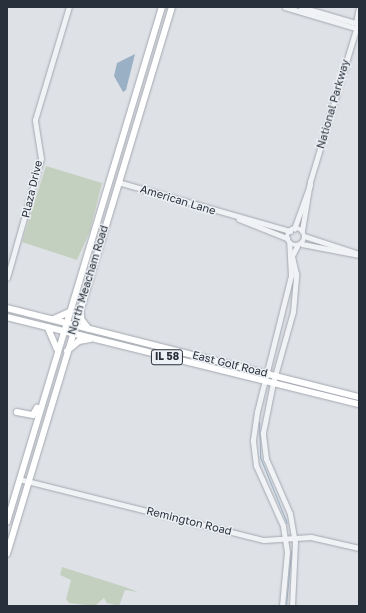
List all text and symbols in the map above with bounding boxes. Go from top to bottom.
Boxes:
street label: National Parkway [314,58,352,150]
street label: Plaza Drive [19,159,45,219]
street label: American Lane [139,182,217,218]
street label: North Meacham Road [65,224,111,336]
street label: East Golf Road [191,348,269,380]
road number: IL 58 [150,349,184,365]
street label: Remington Road [145,504,233,538]

